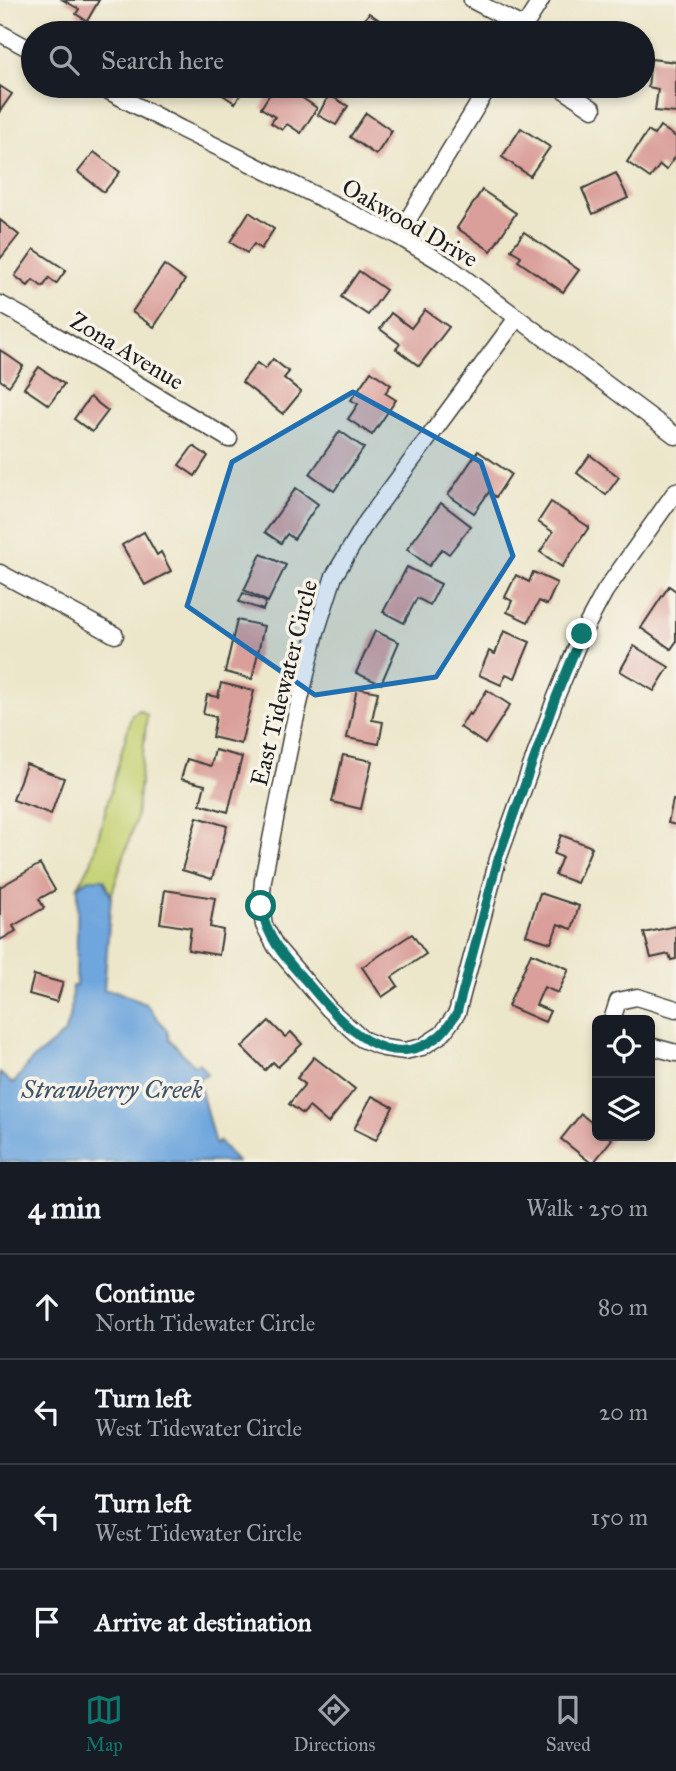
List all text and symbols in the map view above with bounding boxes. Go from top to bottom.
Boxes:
search box [21,21,655,98]
icon: search [45,41,83,79]
text: Search here [101,44,224,76]
street label: Oakwood Drive [337,172,483,274]
street label: Zona Avenue [65,305,189,397]
street label: East Tidewater Circle [244,577,324,789]
route end [566,618,597,649]
route start [245,890,276,921]
map controls [592,1015,655,1141]
button: locate [592,1015,655,1078]
water label: Strawberry Creek [20,1073,203,1105]
button: layers [592,1078,655,1141]
text: 4 min [28,1190,101,1226]
text: Walk · 250 m [526,1194,648,1222]
text: Continue [95,1277,195,1309]
icon: ahead [28,1288,66,1326]
text: 80 m [598,1293,648,1321]
text: North Tidewater Circle [95,1309,315,1337]
text: Turn left [95,1382,191,1414]
icon: left [28,1393,66,1431]
text: 20 m [599,1398,648,1426]
text: West Tidewater Circle [95,1414,302,1442]
text: Turn left [95,1487,191,1519]
icon: left [28,1498,66,1536]
text: 150 m [591,1503,648,1531]
text: West Tidewater Circle [95,1519,302,1547]
icon: arrive [28,1603,66,1641]
text: Arrive at destination [95,1606,312,1638]
tab: Map [85,1691,123,1756]
tab: Directions [293,1691,375,1756]
tab: Saved [546,1691,591,1756]

